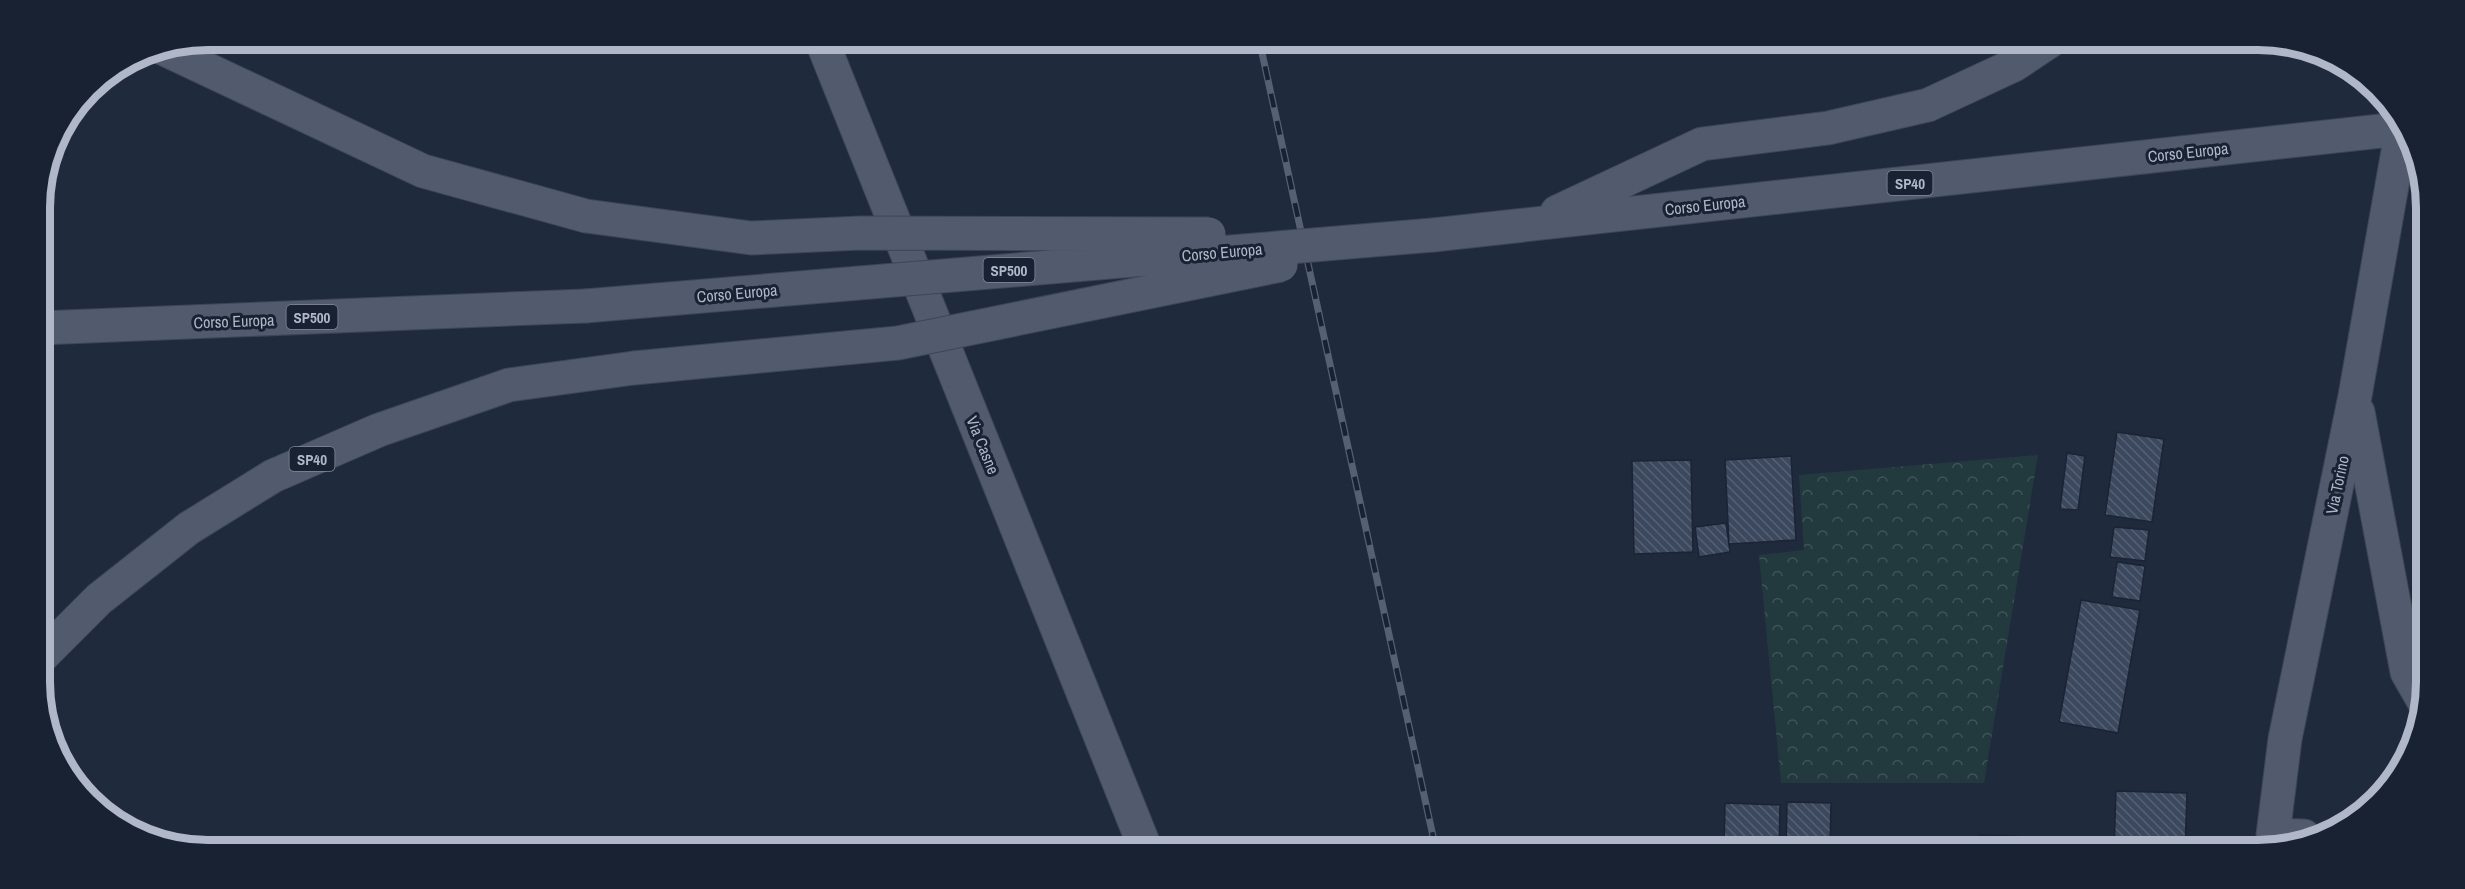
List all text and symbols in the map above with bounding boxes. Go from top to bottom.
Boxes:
street label: Corso Europa [2147,137,2230,167]
road number: SP40 [1888,171,1932,195]
street label: Corso Europa [1664,190,1747,220]
street label: Corso Europa [1181,237,1264,266]
road number: SP500 [984,258,1034,282]
street label: Corso Europa [696,278,779,307]
road number: SP500 [286,305,338,329]
street label: Corso Europa [193,309,276,333]
street label: Via Casne [961,413,1005,477]
road number: SP40 [290,447,334,471]
street label: Via Torino [2320,454,2354,516]

